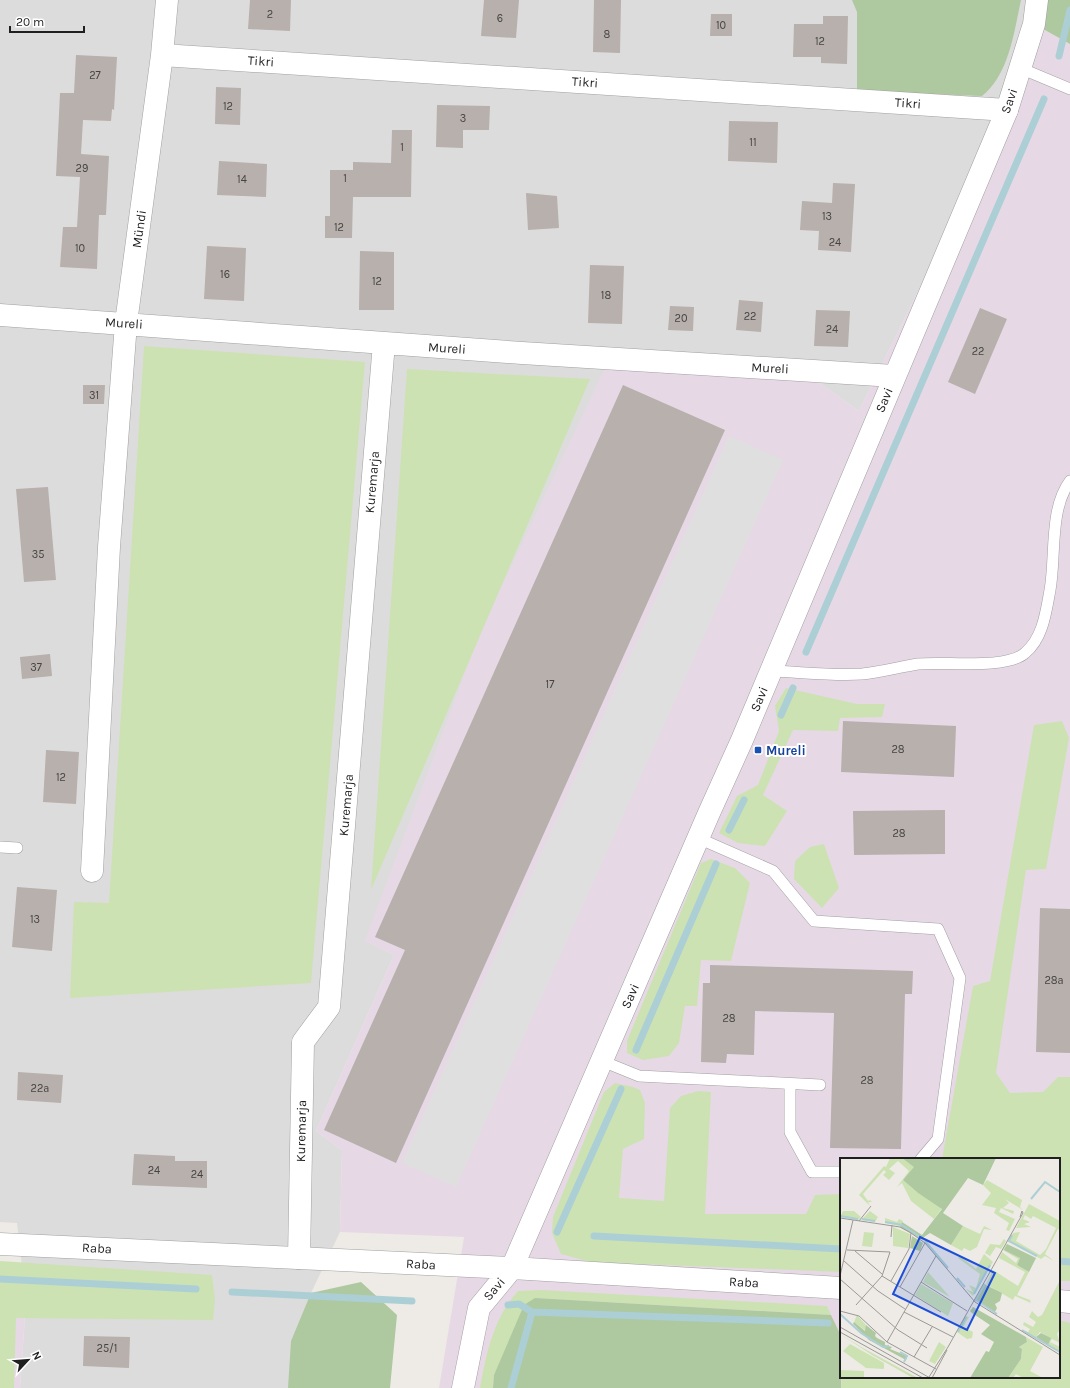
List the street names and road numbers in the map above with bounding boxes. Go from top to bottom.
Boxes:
street label: Tikri [247,53,275,69]
street label: Tikri [571,74,599,90]
street label: Savi [998,87,1020,115]
street label: Tikri [894,95,922,111]
street label: Mündi [129,209,149,249]
street label: Mureli [105,314,143,332]
street label: Mureli [428,339,466,357]
street label: Mureli [751,360,789,376]
street label: Savi [872,385,896,415]
street label: Kuremarja [362,450,382,514]
street label: Savi [747,684,771,714]
street label: Kuremarja [336,773,356,837]
street label: Savi [618,981,642,1011]
street label: Kuremarja [293,1100,309,1162]
street label: Raba [82,1240,112,1256]
street label: Raba [406,1256,436,1272]
street label: Savi [480,1274,508,1304]
street label: Raba [729,1274,759,1290]

